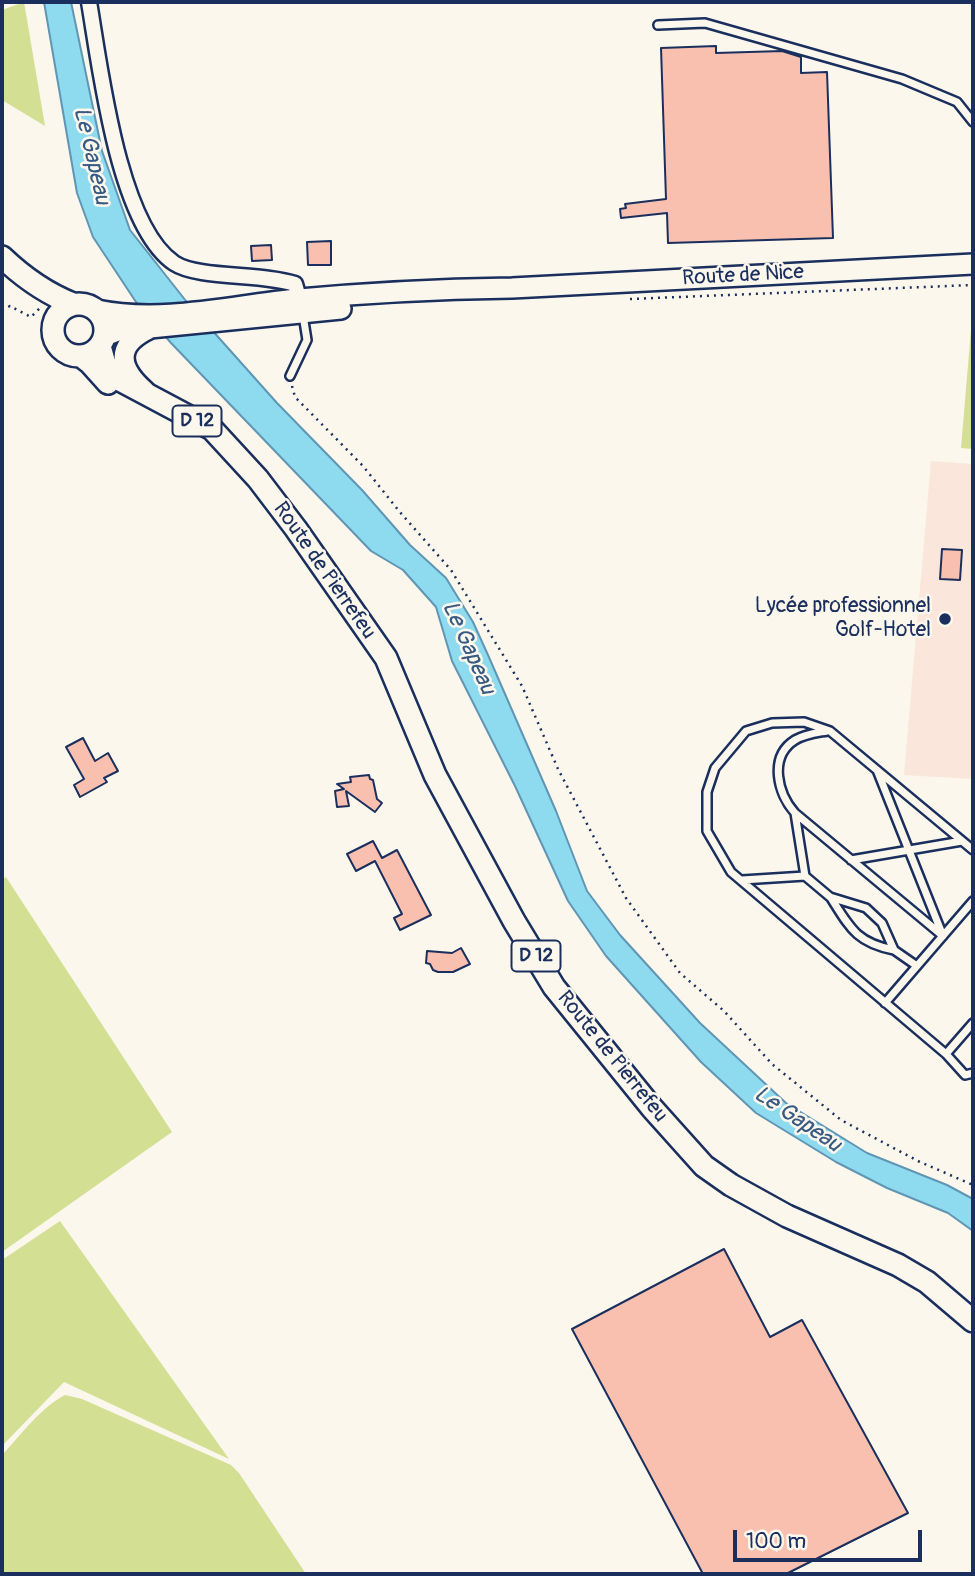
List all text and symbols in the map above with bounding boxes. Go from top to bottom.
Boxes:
water label: Le Gapeau [66,105,116,207]
street label: Route de Nice [682,260,804,292]
road number: D 12 [172,406,222,436]
street label: Route de Pierrefeu [267,498,381,644]
place label: Lycée professionnel Golf-Hotel [755,594,931,644]
water label: Le Gapeau [435,597,501,699]
marker: Lycée professionnel Golf-Hotel [937,611,953,627]
road number: D 12 [512,940,560,972]
street label: Route de Pierrefeu [551,986,673,1128]
water label: Le Gapeau [748,1081,846,1159]
scale bar [737,1516,926,1560]
text: 100 m [746,1528,806,1555]

